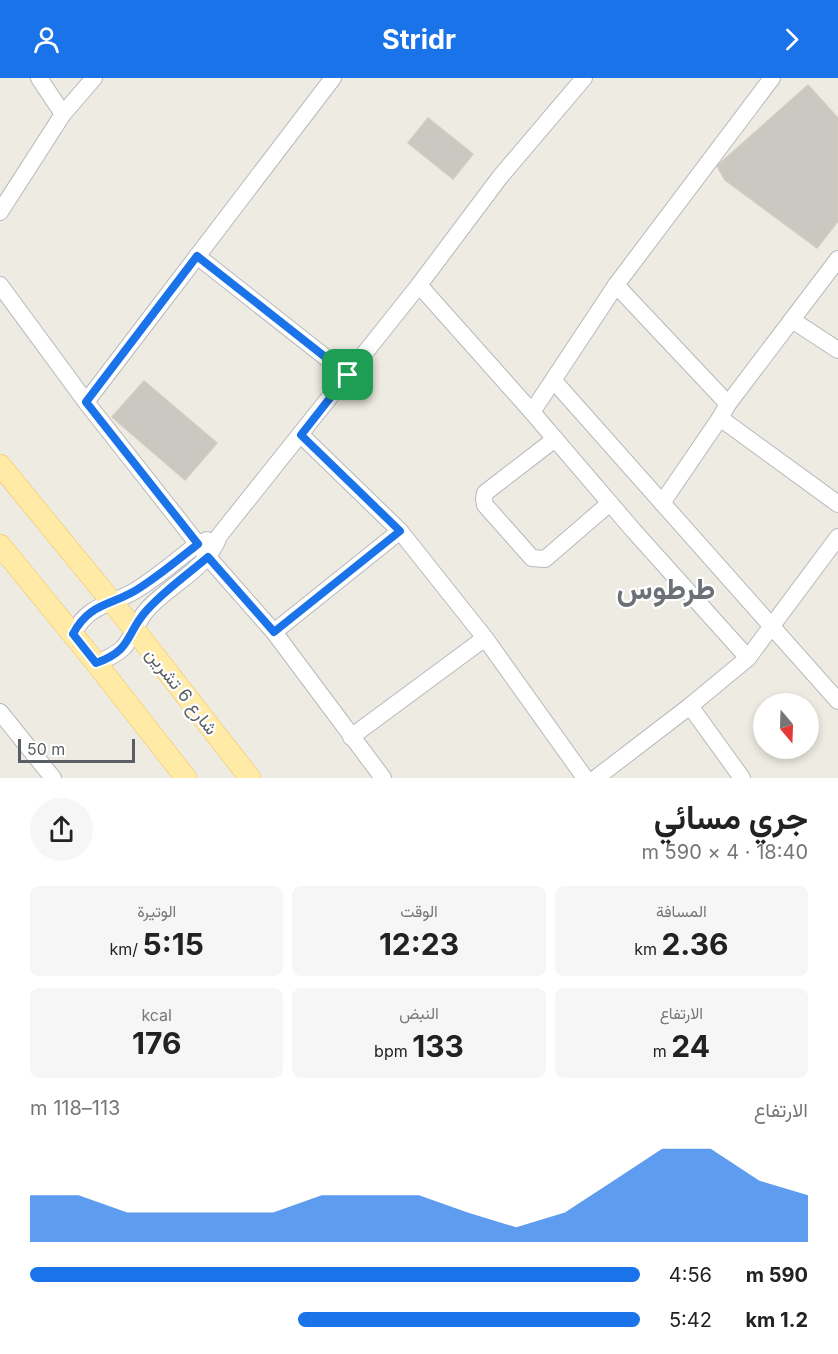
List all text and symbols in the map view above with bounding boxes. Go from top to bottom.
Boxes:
icon: person [30,23,63,56]
text: Stridr [382,23,456,56]
icon: forward [775,23,808,56]
pin [322,349,373,400]
icon: arrive [331,358,364,391]
district label: طرطوس [617,570,715,607]
street label: شارع 6 تشرين [140,643,222,740]
north arrow [753,693,819,759]
map controls [753,693,819,759]
scale bar [18,736,135,764]
text: 50 m [27,739,65,759]
text: جري مسائي [654,797,808,837]
button: share [30,798,93,861]
text: 18:40 · 4 × 590 m [641,840,808,864]
text: الوتيرة [137,901,176,921]
text: الوقت [400,901,438,921]
text: المسافة [656,901,707,921]
text: 5:15 [143,926,204,962]
text: 12:23 [379,926,459,962]
text: 2.36 [661,926,729,962]
text: /km [109,939,143,959]
text: km [634,939,661,959]
text: النبض [399,1003,439,1023]
text: الارتفاع [660,1003,703,1023]
text: kcal [141,1005,172,1025]
text: 176 [132,1025,181,1061]
text: 133 [412,1028,464,1064]
text: 24 [671,1028,710,1064]
text: bpm [374,1041,412,1061]
text: m [653,1041,671,1061]
text: 113–118 m [30,1096,120,1120]
text: الارتفاع [754,1098,808,1122]
text: 4:56 [669,1263,712,1287]
text: 590 m [746,1263,808,1287]
text: 5:42 [669,1308,712,1332]
text: 1.2 km [745,1308,808,1332]

